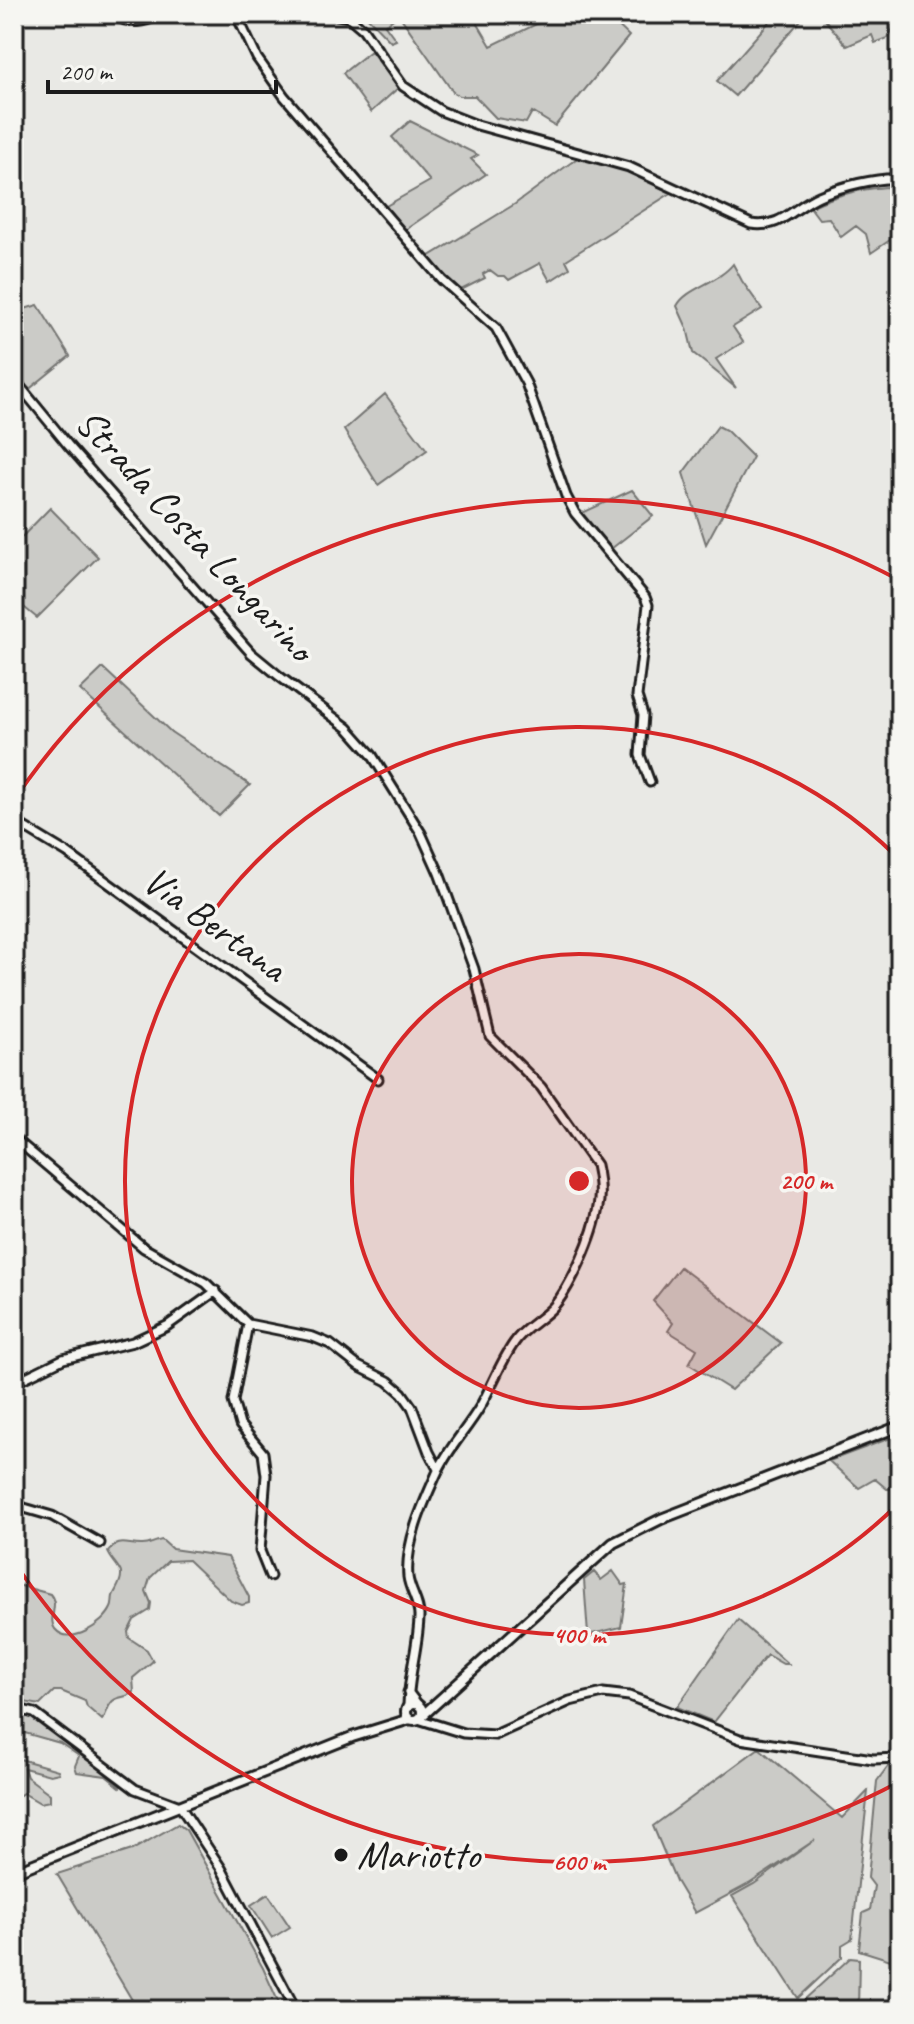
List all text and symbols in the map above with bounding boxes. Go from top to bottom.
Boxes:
scale bar [48,44,276,94]
text: 200 m [60,57,114,87]
street label: Strada Costa Longarino [65,398,328,675]
street label: Via Bertana [133,855,299,995]
text: 200 m [780,1166,834,1196]
centre of rings [565,1167,593,1195]
text: 400 m [553,1620,607,1650]
place label: Mariotto [357,1830,482,1880]
marker: Mariotto [332,1846,350,1864]
text: 600 m [553,1847,608,1877]

